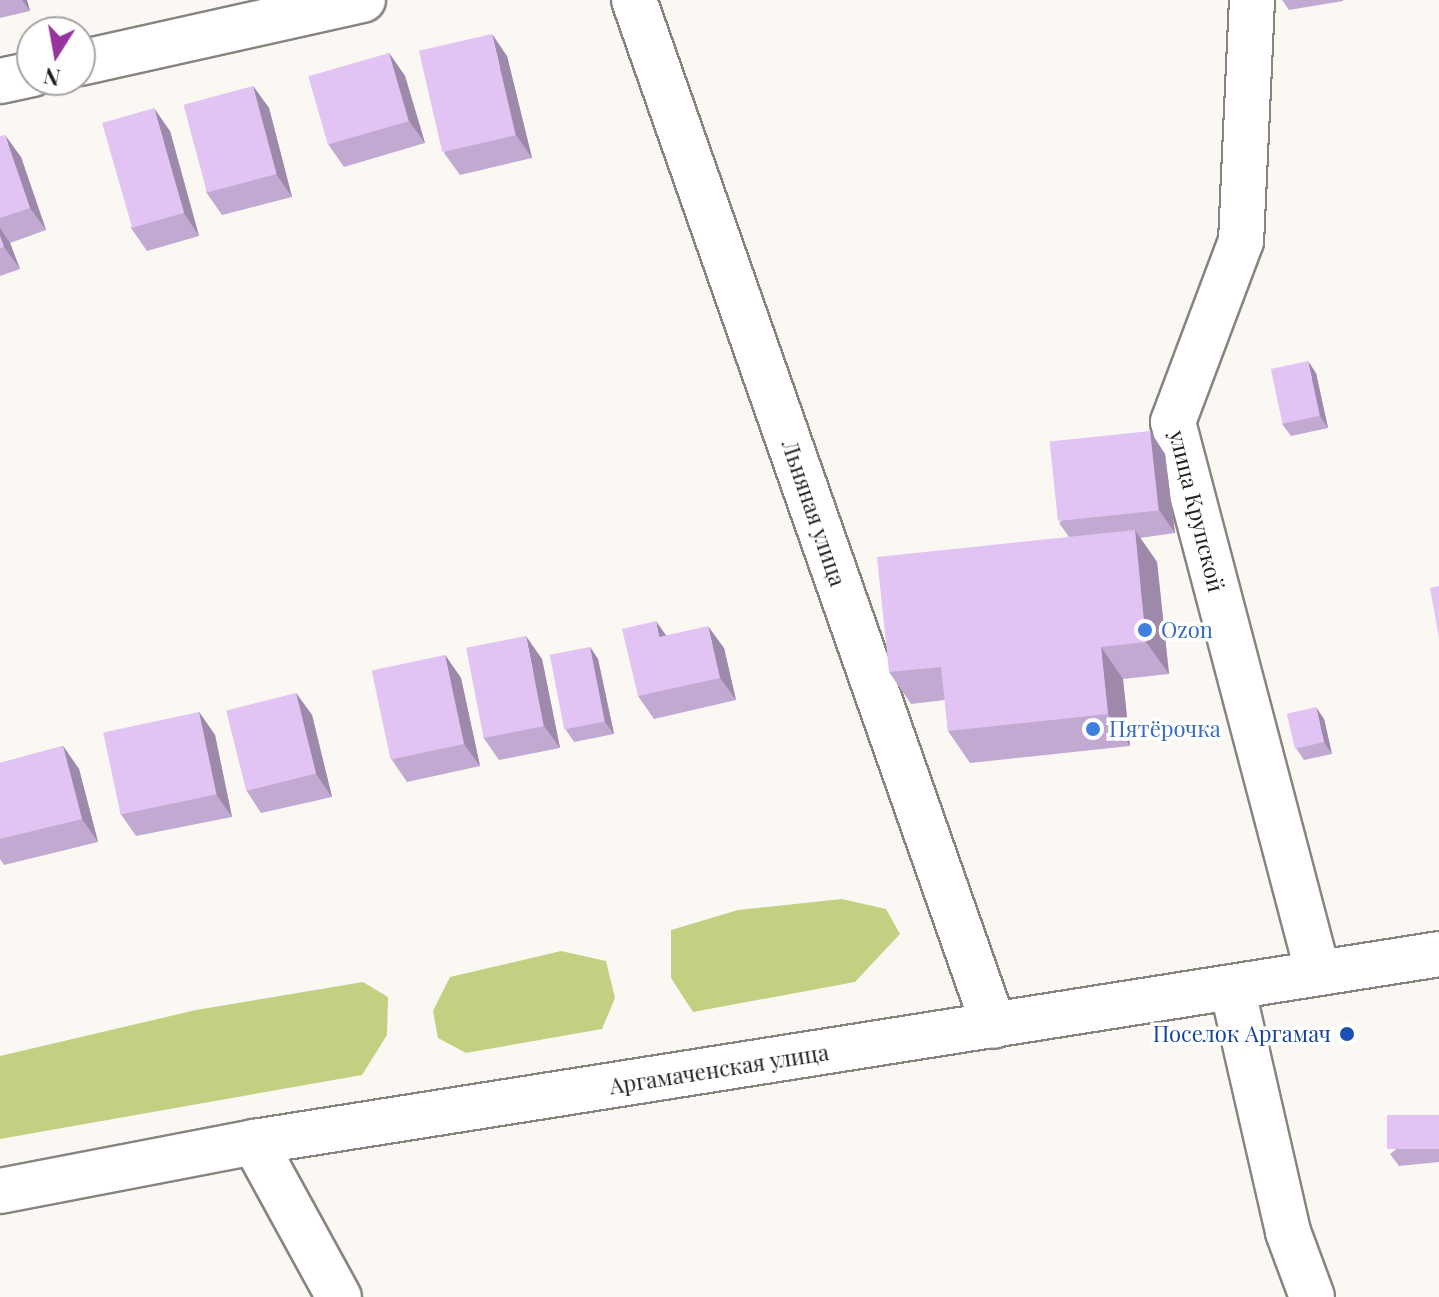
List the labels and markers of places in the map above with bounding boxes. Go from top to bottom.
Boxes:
place label: Ozon [1161,617,1213,643]
marker: Ozon [1136,621,1154,639]
place label: Пятёрочка [1109,716,1221,742]
marker: Пятёрочка [1084,720,1102,738]
place label: Поселок Аргамач [1153,1021,1331,1047]
marker: Поселок Аргамач [1338,1025,1356,1043]

